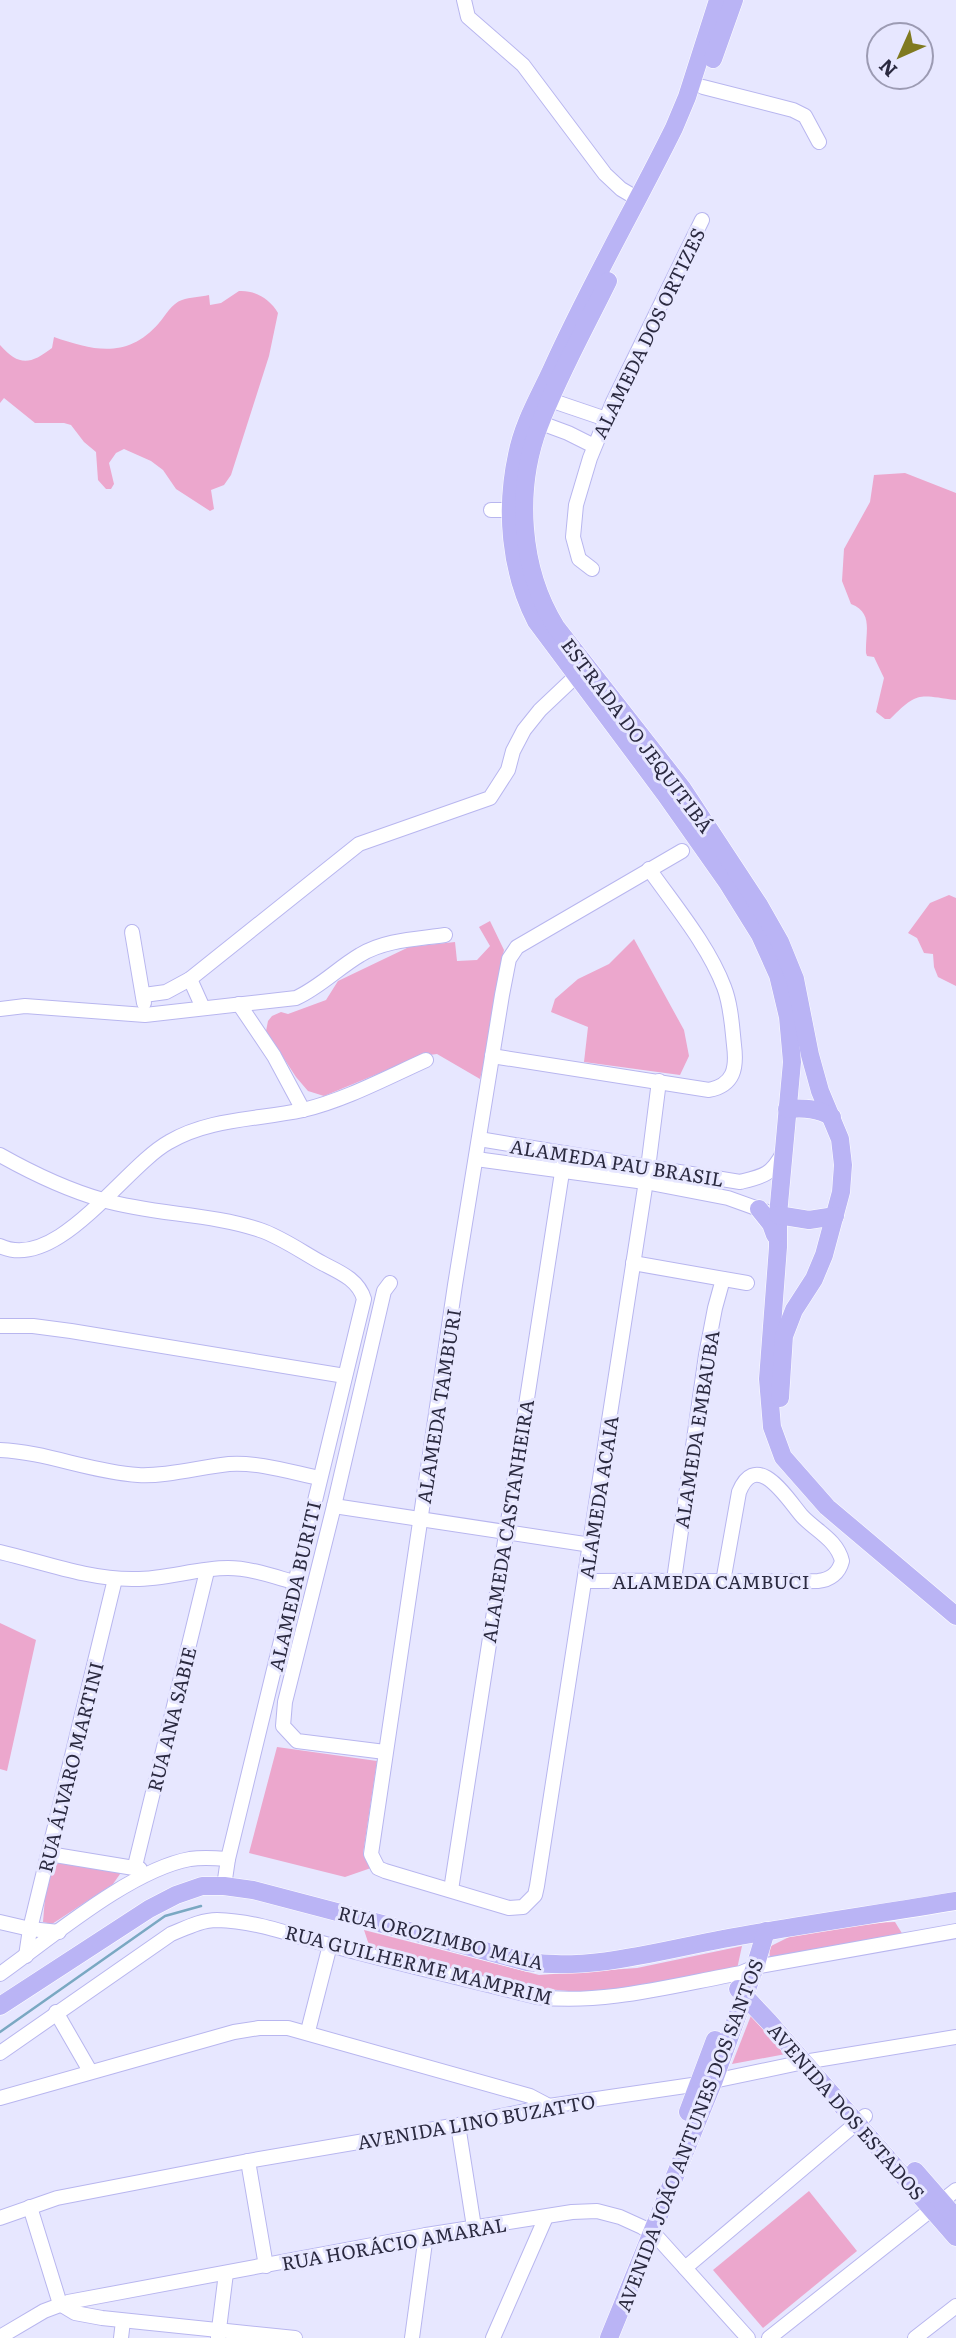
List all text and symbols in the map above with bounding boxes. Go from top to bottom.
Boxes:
north arrow [865,21,935,91]
text: N [872,53,903,84]
street label: ALAMEDA DOS ORTIZES [585,223,711,443]
street label: ESTRADA DO JEQUITIBÁ [555,632,721,838]
street label: ALAMEDA PAU BRASIL [508,1131,726,1193]
street label: ALAMEDA TAMBURI [409,1307,467,1505]
street label: ALAMEDA EMBAUBA [667,1328,725,1530]
street label: ALAMEDA CASTANHEIRA [474,1397,540,1645]
street label: ALAMEDA ACAIA [571,1413,625,1581]
street label: ALAMEDA BURITI [261,1498,327,1674]
street label: ALAMEDA CAMBUCI [612,1567,810,1595]
street label: RUA ANA SABIE [139,1644,203,1794]
street label: RUA ÁLVARO MARTINI [30,1659,110,1875]
street label: RUA OROZIMBO MAIA [335,1898,547,1976]
street label: RUA GUILHERME MAMPRIM [282,1917,556,2011]
street label: AVENIDA JOÃO ANTUNES DOS SANTOS [609,1955,769,2315]
street label: AVENIDA DOS ESTADOS [762,2016,932,2206]
street label: AVENIDA LINO BUZATTO [355,2086,597,2156]
street label: RUA HORÁCIO AMARAL [279,2209,509,2277]

